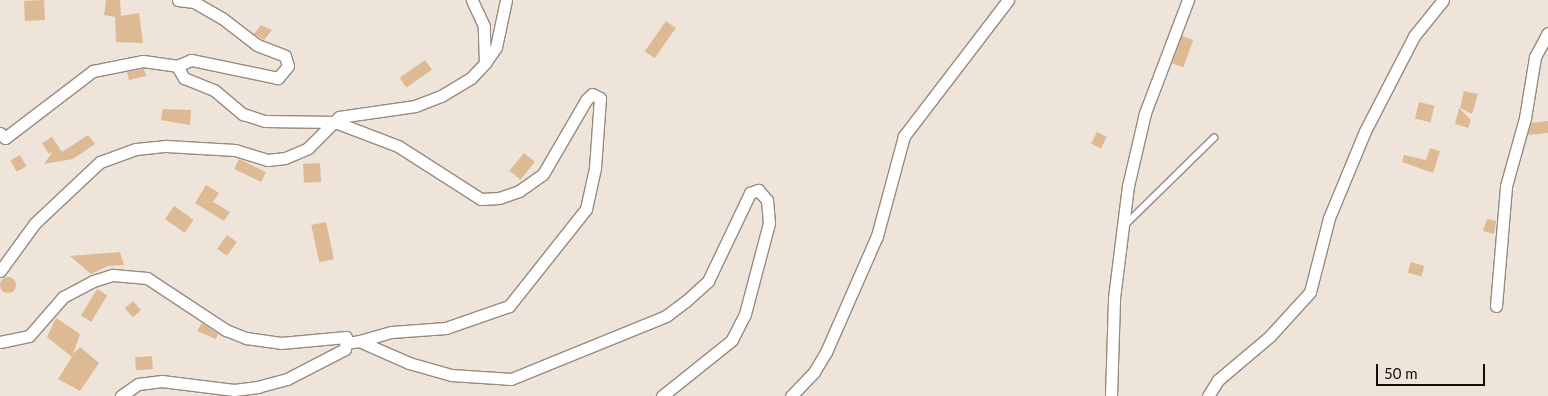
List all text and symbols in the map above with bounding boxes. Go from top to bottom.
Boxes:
scale bar [1378,354,1487,386]
text: 50 m [1384,364,1418,382]

